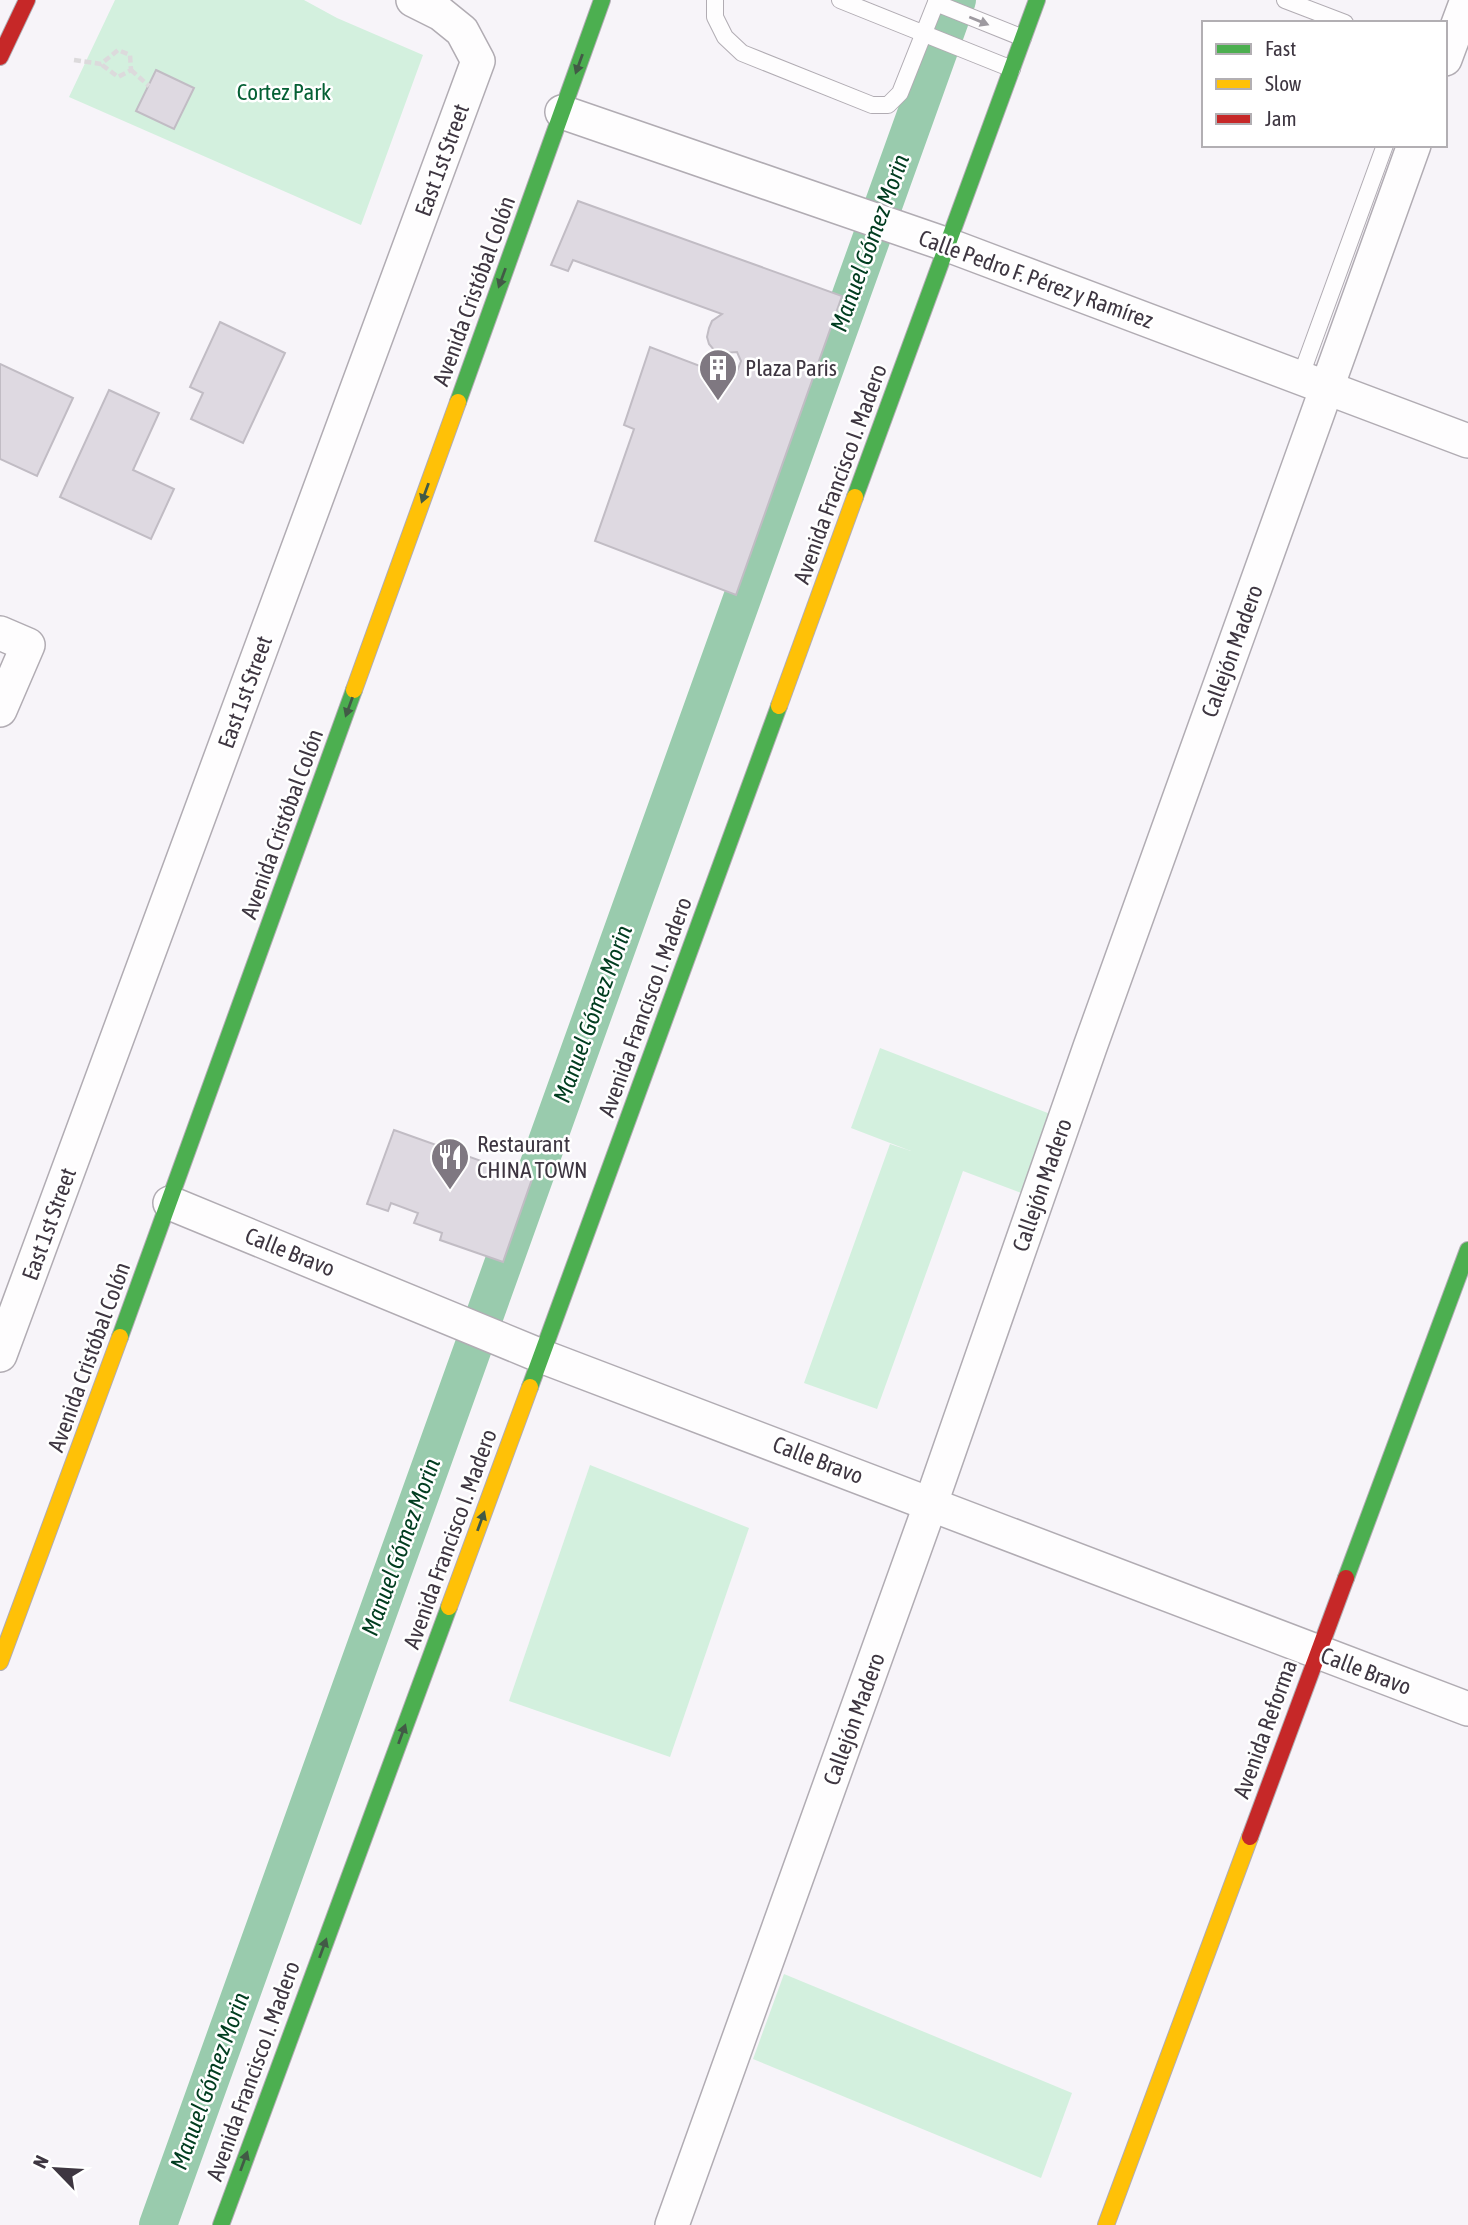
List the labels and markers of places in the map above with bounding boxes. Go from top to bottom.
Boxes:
building icon: Plaza Paris [697,347,739,402]
place label: Plaza Paris [745,355,837,381]
place label: Restaurant CHINA TOWN [477,1131,588,1183]
restaurant icon: Restaurant CHINA TOWN [429,1136,471,1191]

